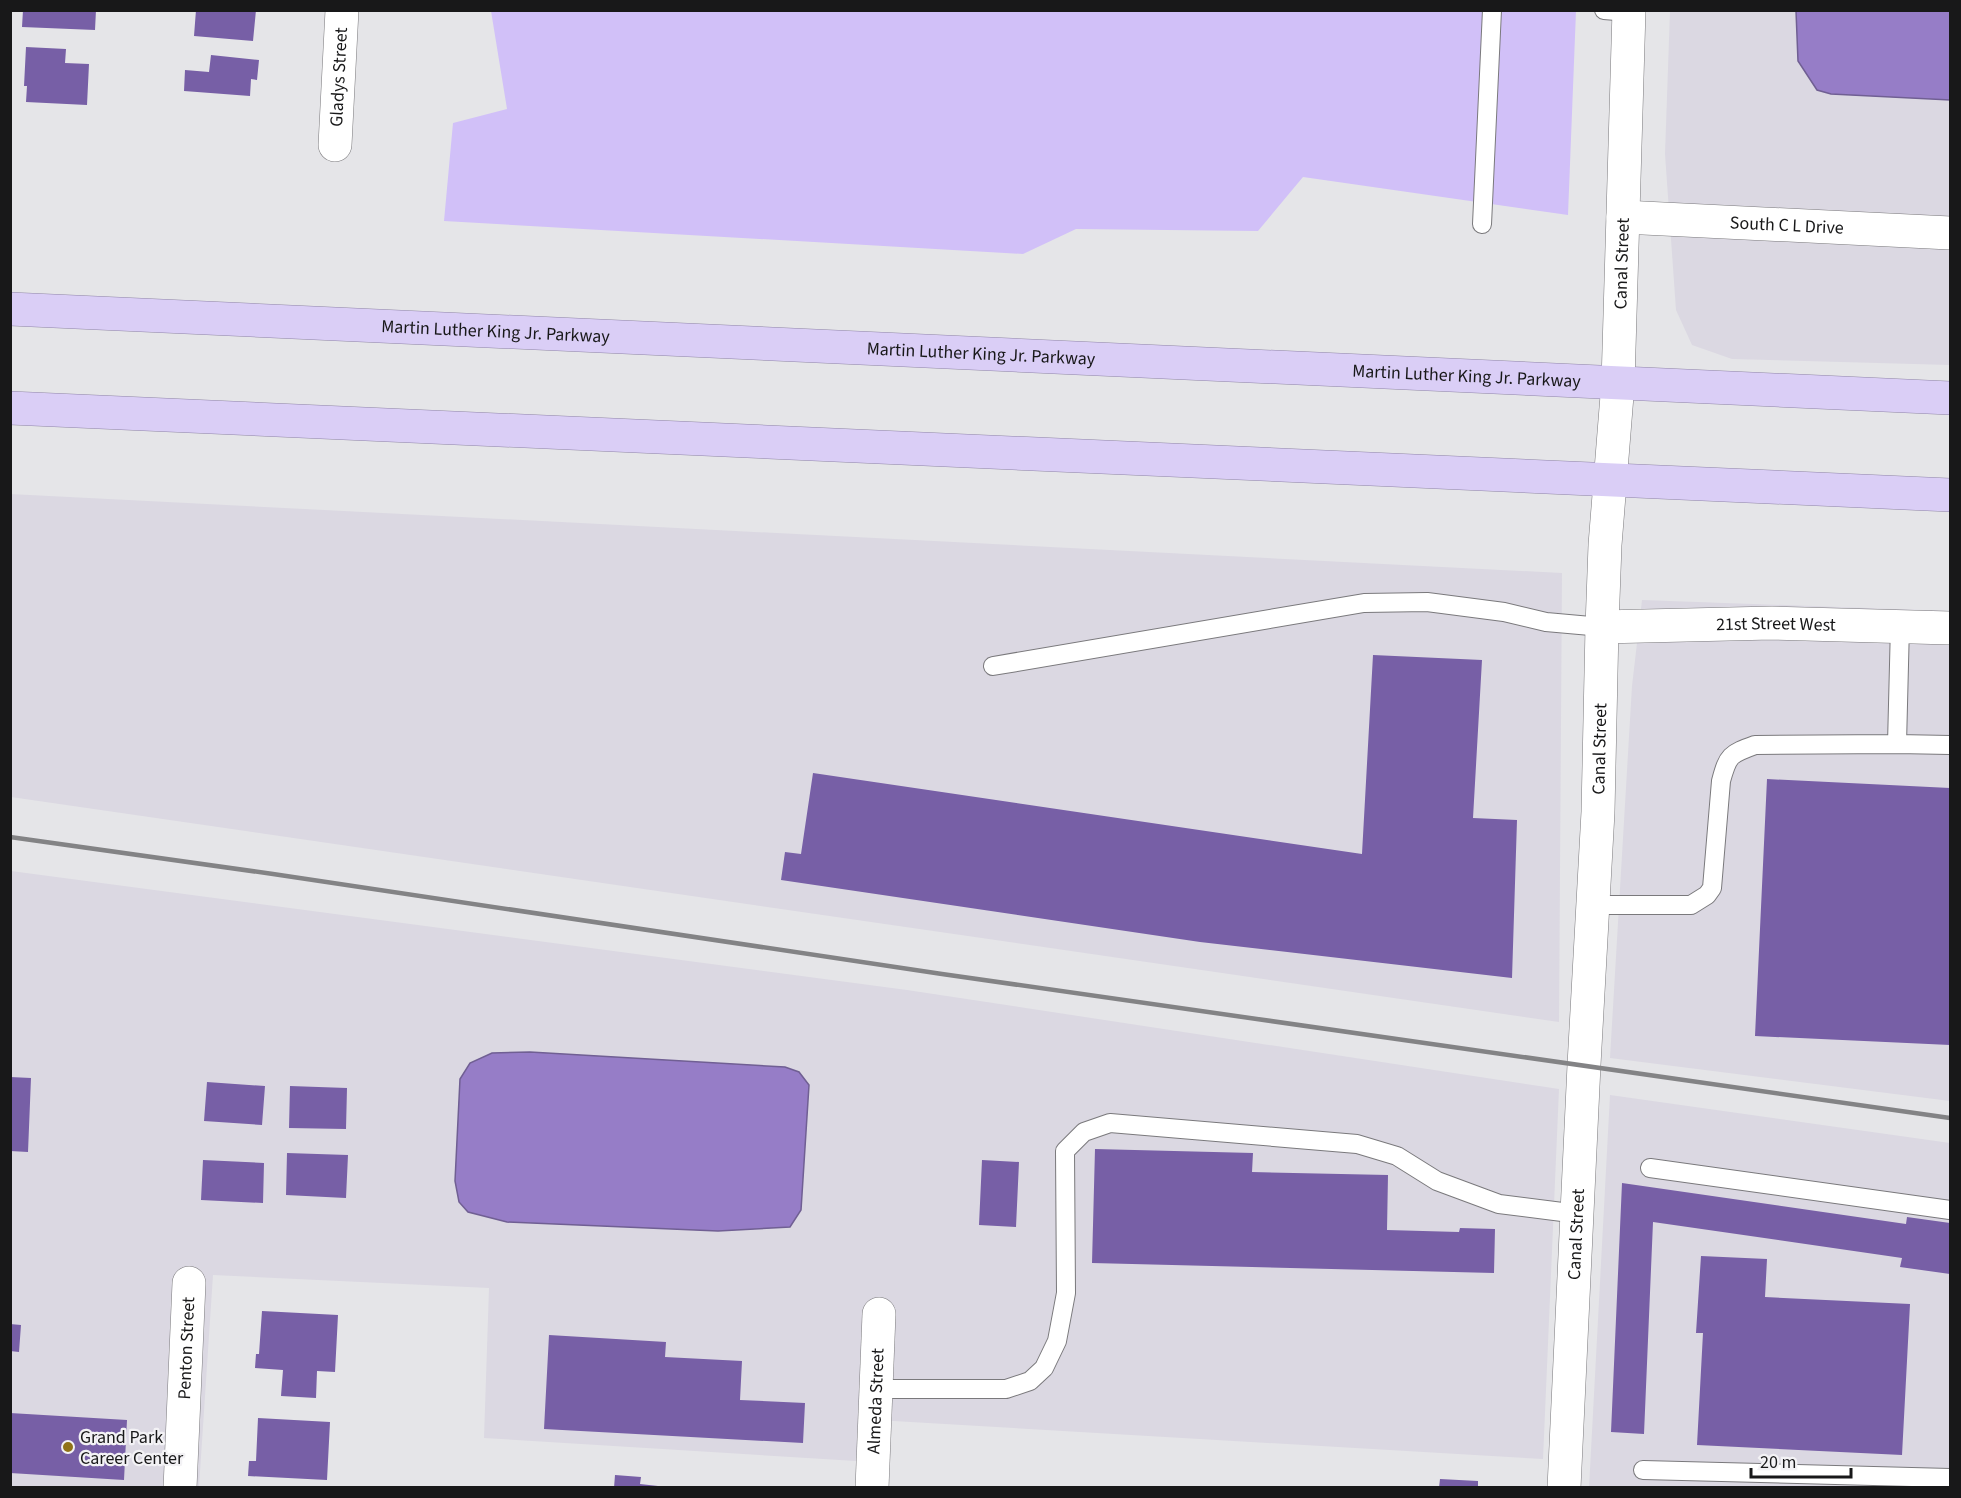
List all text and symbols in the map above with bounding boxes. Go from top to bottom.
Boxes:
street label: Gladys Street [324,27,354,127]
street label: South C L Drive [1729,210,1844,241]
street label: Canal Street [1608,217,1636,310]
street label: Martin Luther King Jr. Parkway [381,314,611,350]
street label: Martin Luther King Jr. Parkway [866,336,1096,372]
street label: Martin Luther King Jr. Parkway [1352,359,1582,394]
street label: 21st Street West [1716,611,1836,638]
street label: Canal Street [1586,703,1613,795]
street label: Canal Street [1562,1188,1591,1281]
street label: Penton Street [172,1296,201,1400]
street label: Almeda Street [861,1348,891,1455]
place label: Grand Park Career Center [80,1425,184,1471]
marker: Grand Park Career Center [61,1440,75,1454]
scale bar [1751,1441,1852,1479]
text: 20 m [1760,1450,1796,1475]

